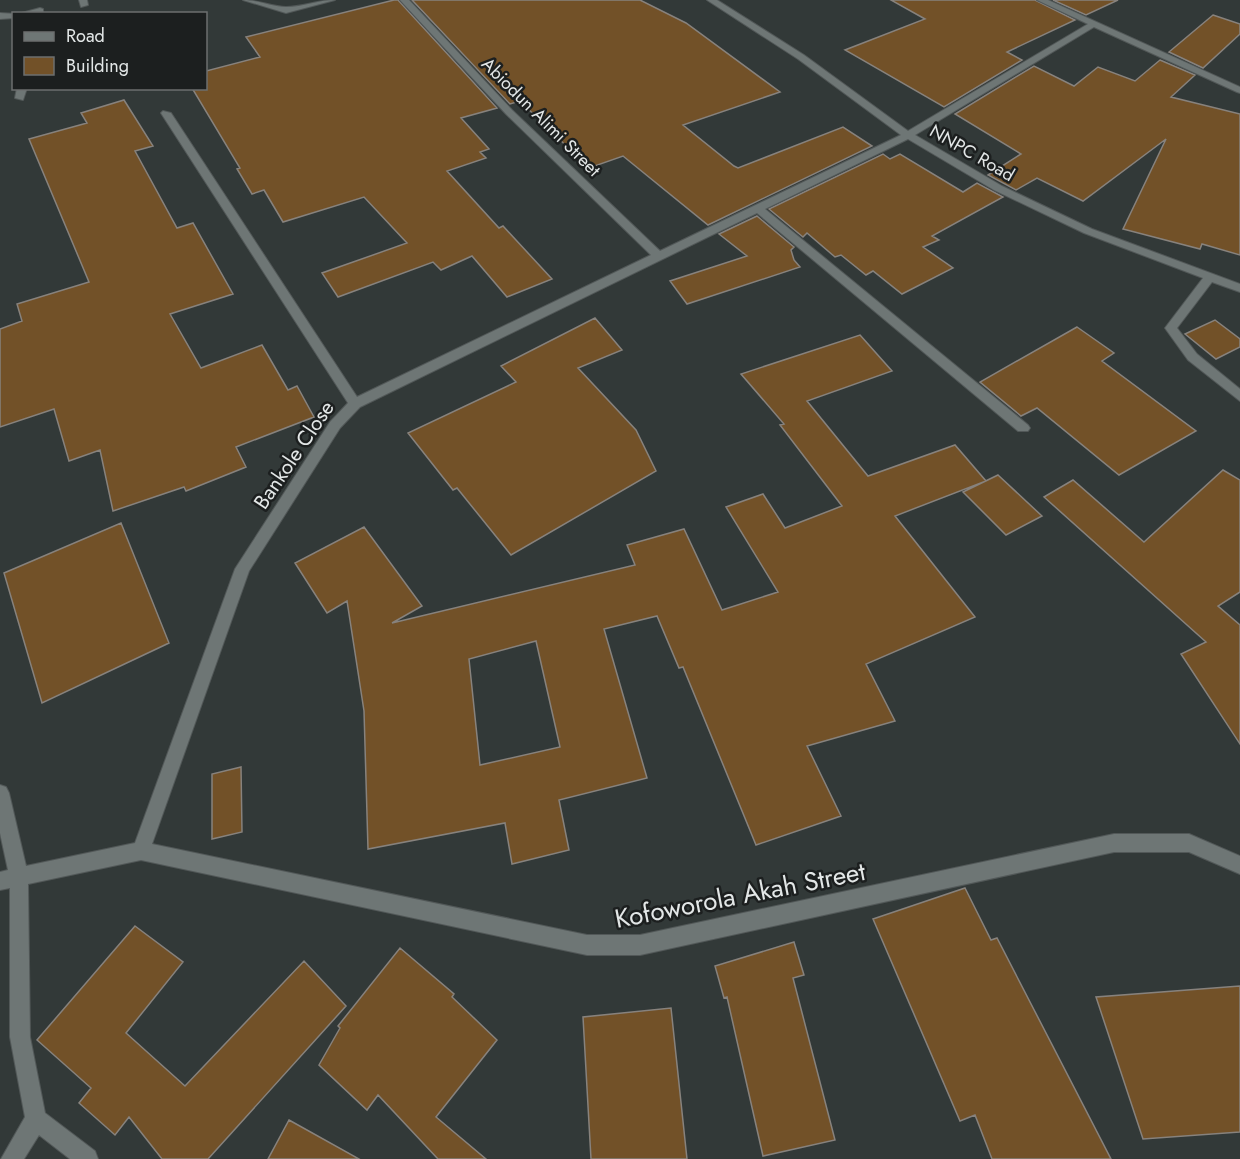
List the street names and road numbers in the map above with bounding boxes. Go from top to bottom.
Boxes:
street label: Abiodun Alimi Street [476,52,607,183]
street label: NNPC Road [925,118,1019,188]
street label: Bankole Close [247,395,342,515]
street label: Kofoworola Akah Street [611,852,869,938]

